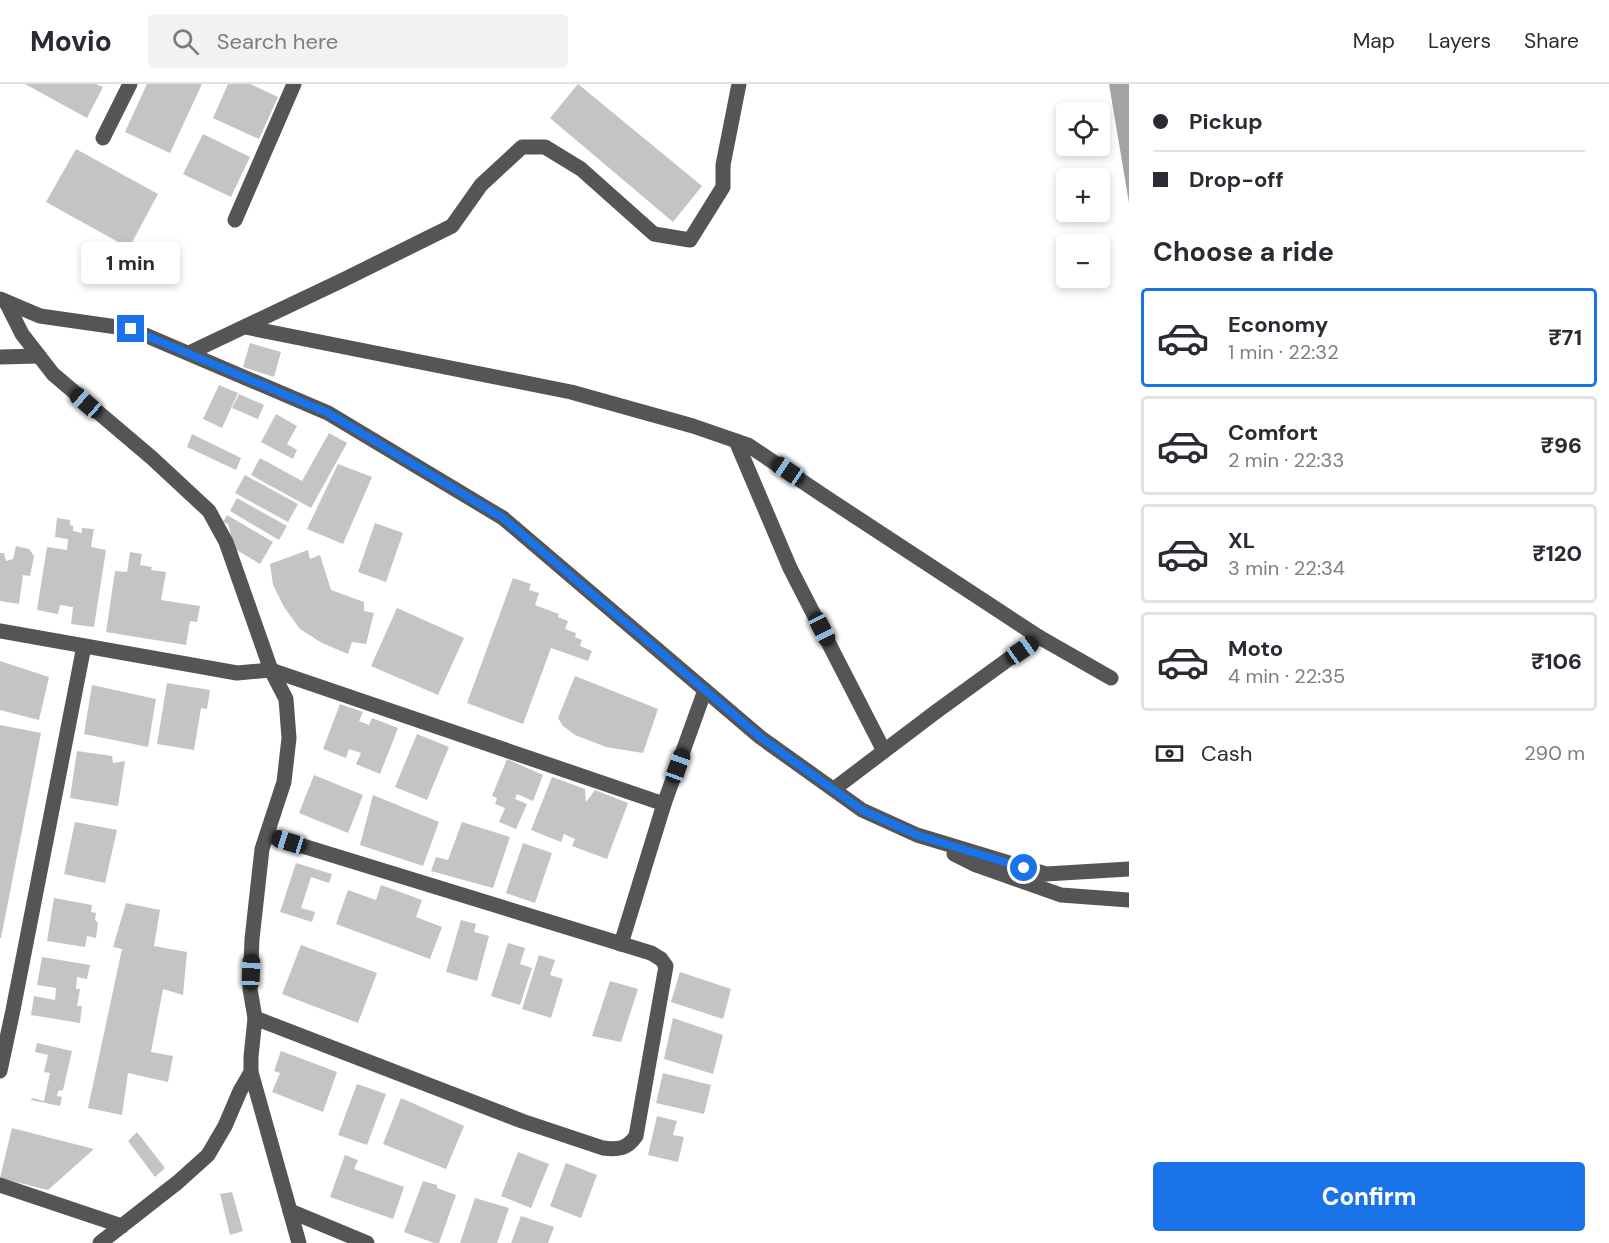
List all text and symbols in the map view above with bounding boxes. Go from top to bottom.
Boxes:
search box [148,14,568,68]
text: Movio [30,23,112,60]
icon: search [169,25,202,58]
text: Search here [217,27,338,56]
text: Map [1353,27,1395,55]
text: Layers [1428,27,1491,55]
text: Share [1524,27,1579,55]
map controls [1056,102,1110,288]
button: locate [1056,102,1110,156]
text: Pickup [1189,107,1263,136]
text: Drop-off [1189,165,1284,194]
button: + [1056,168,1110,222]
button: − [1056,234,1110,288]
text: Choose a ride [1153,234,1334,269]
callout: 1 min [82,242,180,284]
text: 1 min [106,250,155,276]
text: Economy [1228,310,1328,339]
icon: car [1156,311,1210,365]
route end [117,315,144,342]
text: ₹71 [1548,323,1582,352]
text: 1 min · 22:32 [1228,339,1339,365]
car [67,384,105,422]
text: Comfort [1228,418,1318,447]
icon: car [1156,419,1210,473]
text: ₹96 [1541,431,1582,460]
text: 2 min · 22:33 [1228,447,1344,473]
car [768,453,808,489]
text: XL [1228,526,1255,555]
icon: car [1156,527,1210,581]
text: ₹120 [1532,539,1582,568]
text: 3 min · 22:34 [1228,555,1345,581]
car [806,609,838,649]
car [1002,632,1042,668]
text: Moto [1228,634,1283,663]
icon: car [1156,635,1210,689]
text: ₹106 [1531,647,1582,676]
text: 4 min · 22:35 [1228,663,1345,689]
icon: cash [1153,737,1186,770]
text: Cash [1201,739,1252,768]
text: 290 m [1524,740,1585,766]
car [663,746,693,786]
car [269,828,309,856]
route start [1010,854,1037,881]
car [241,954,261,990]
button: Confirm [1153,1162,1585,1231]

